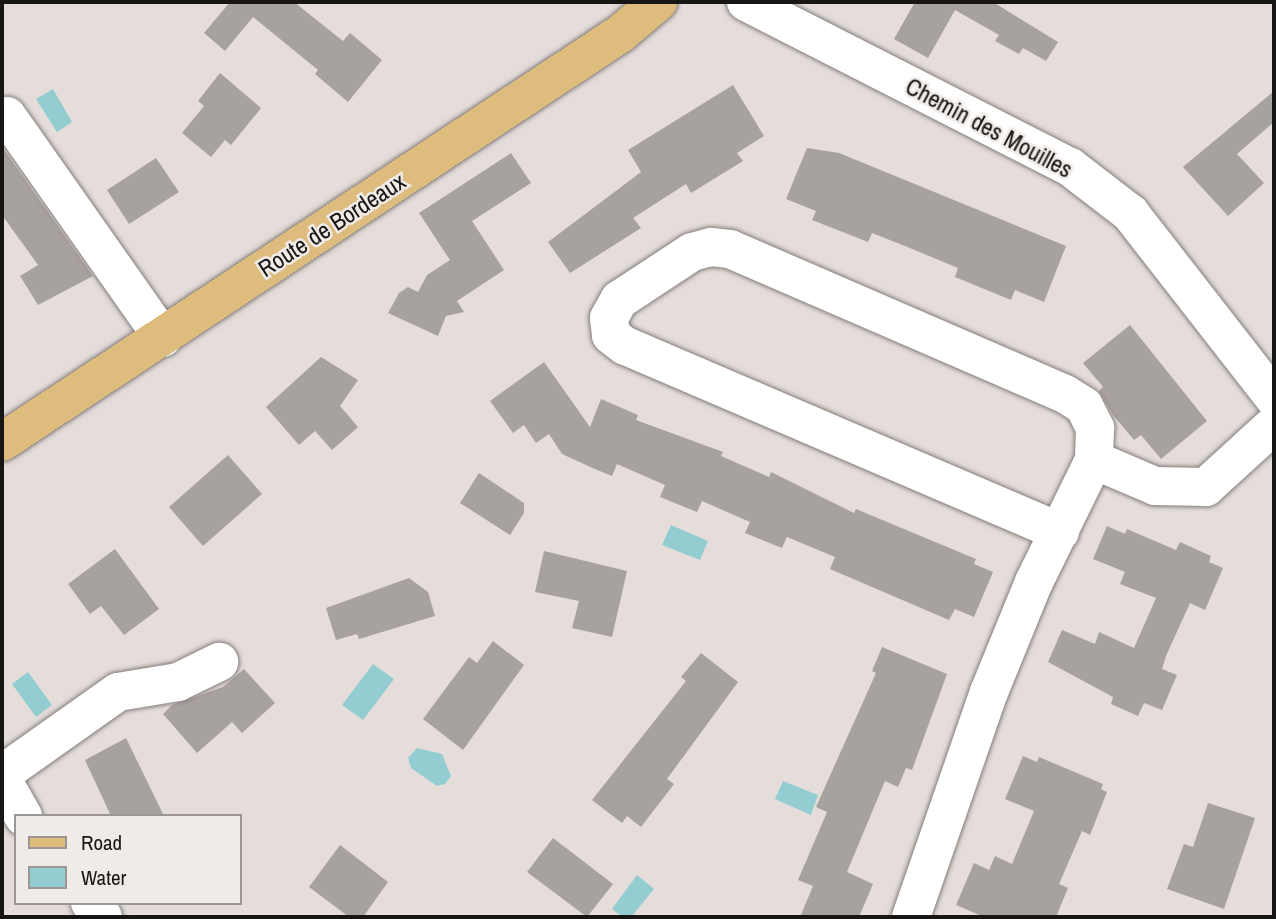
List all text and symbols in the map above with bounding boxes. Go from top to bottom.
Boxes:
street label: Chemin des Mouilles [901,72,1077,184]
street label: Route de Bordeaux [253,167,411,283]
legend [14,814,242,905]
text: Road [81,828,122,857]
text: Water [81,863,126,892]

